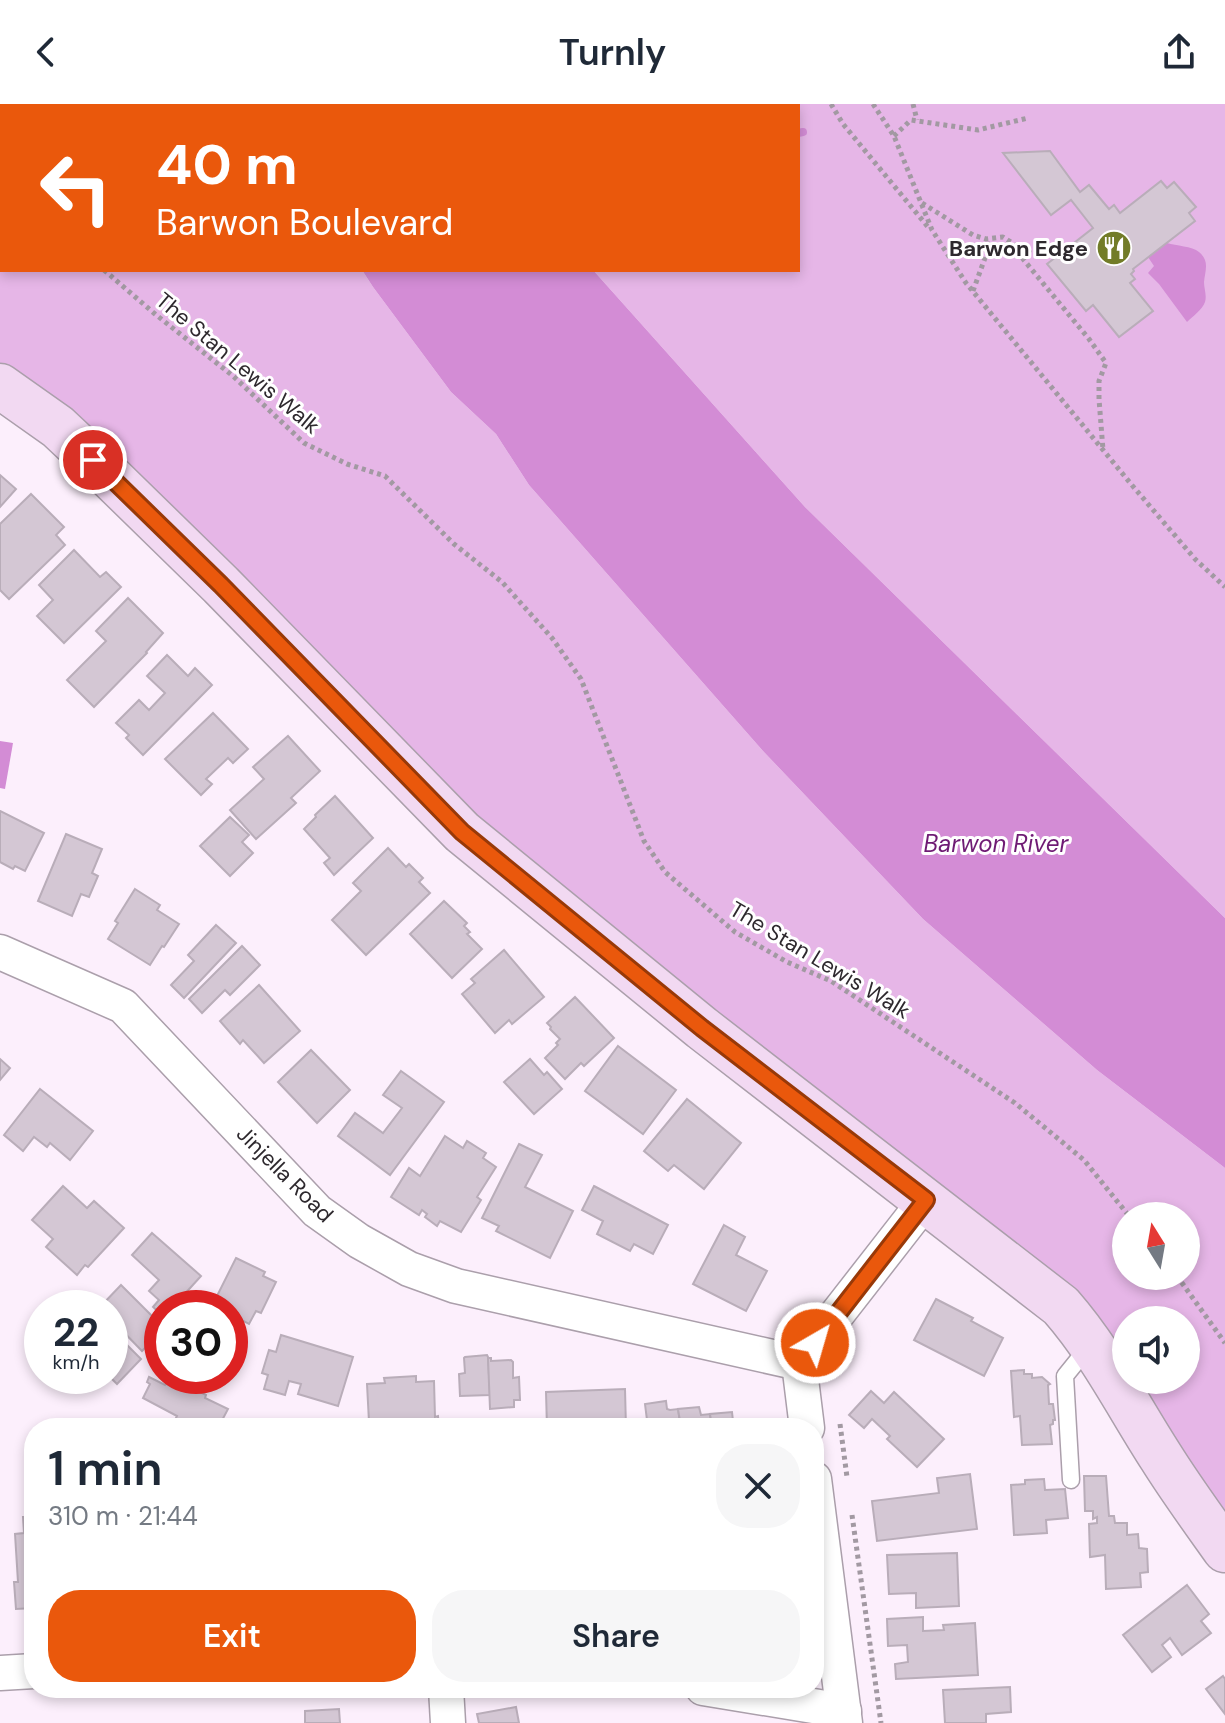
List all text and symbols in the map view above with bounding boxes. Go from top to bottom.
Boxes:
text: Turnly [559,29,666,76]
icon: back [24,30,68,74]
icon: share [1157,30,1201,74]
text: 40 m [156,128,298,201]
icon: left [24,136,128,240]
text: Barwon Boulevard [156,199,453,246]
restaurant icon: Barwon Edge [1095,229,1133,267]
place label: Barwon Edge [949,234,1088,263]
street label: The Stan Lewis Walk [150,286,326,440]
pin [59,426,127,494]
icon: arrive [71,438,115,482]
water label: Barwon River [924,828,1069,859]
street label: The Stan Lewis Walk [724,895,916,1025]
street label: Jinjella Road [230,1119,340,1229]
north arrow [1112,1202,1200,1290]
map controls [1112,1202,1200,1394]
speed limit sign: 30 [144,1290,248,1394]
position arrow [773,1301,857,1385]
text: 22 [53,1306,99,1358]
button: sound [1112,1306,1200,1394]
text: km/h [52,1349,100,1375]
text: 1 min [48,1437,163,1500]
button: close [716,1444,800,1528]
text: 310 m · 21:44 [48,1499,198,1533]
button: Exit [48,1590,416,1682]
button: Share [432,1590,800,1682]

